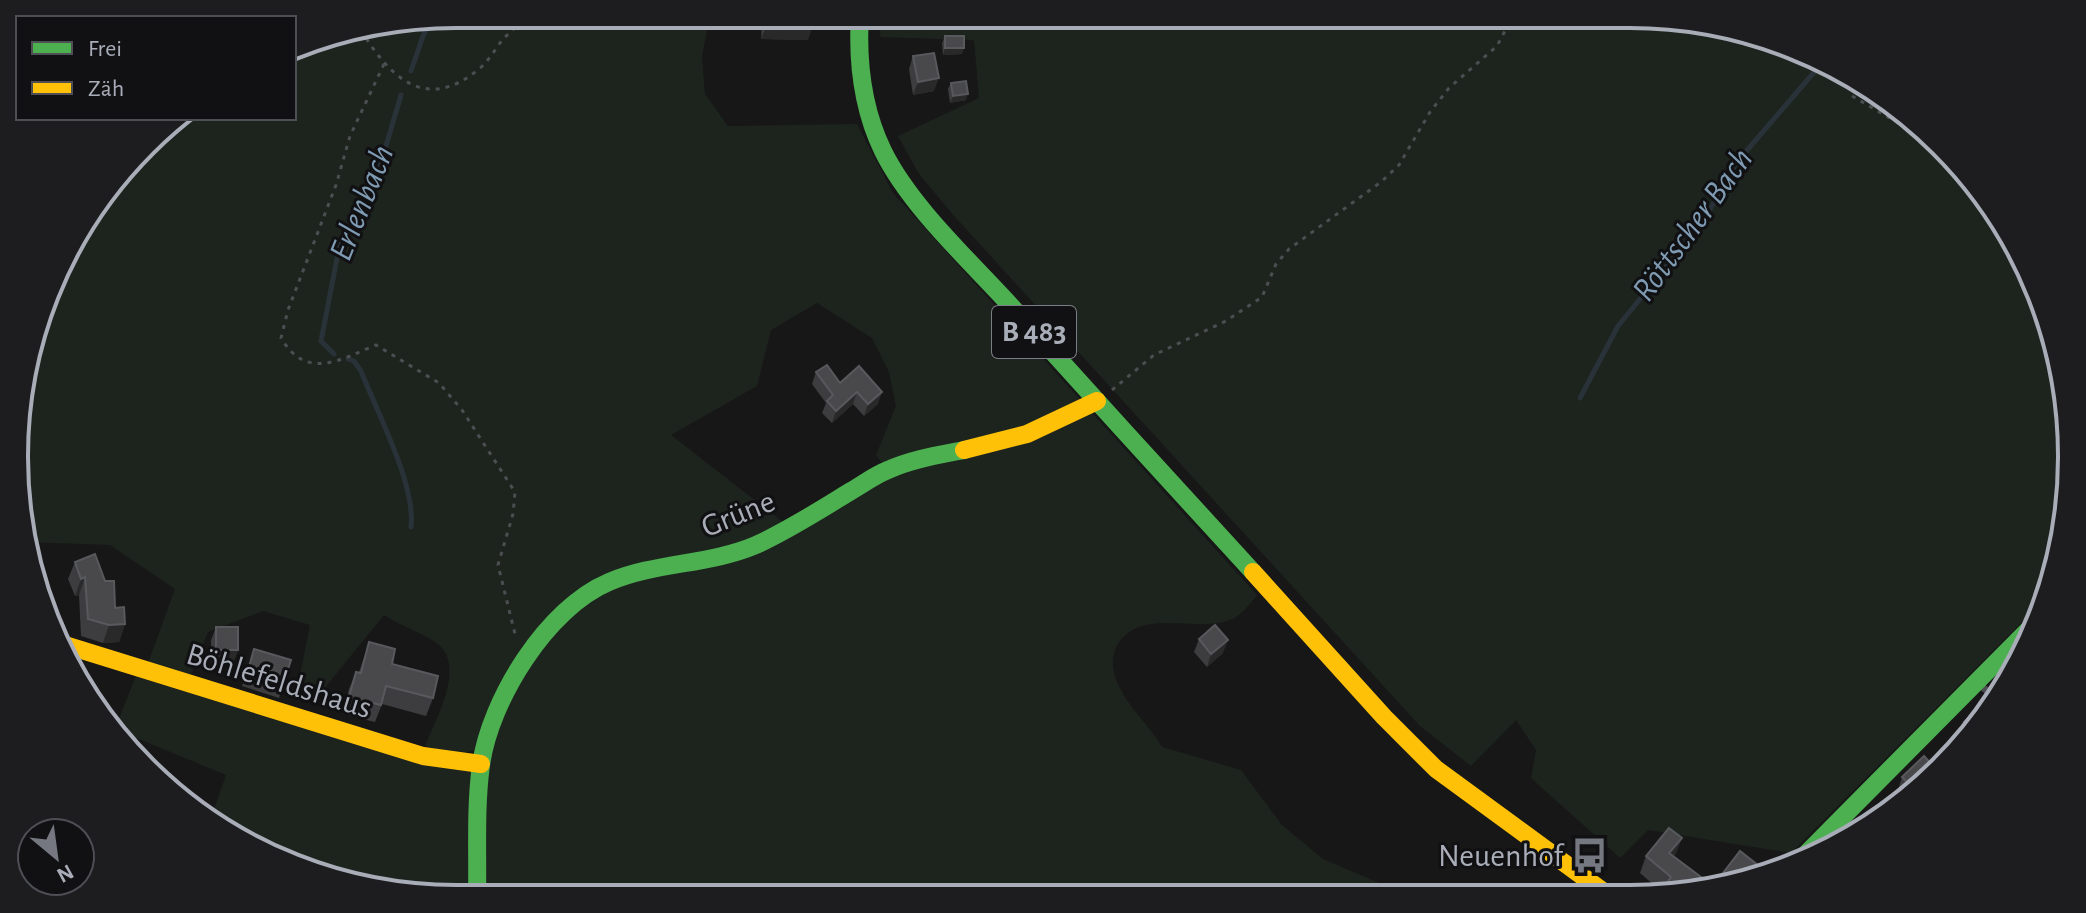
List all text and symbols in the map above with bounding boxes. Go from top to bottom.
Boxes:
legend [16,16,296,120]
text: Frei [88,37,122,61]
text: Zäh [88,77,124,101]
water label: Erlenbach [324,141,400,265]
water label: Röttscher Bach [1626,142,1760,308]
road number: B 483 [992,306,1076,358]
street label: Grüne [697,485,779,543]
street label: Böhlefeldshaus [183,638,375,724]
north arrow [16,817,96,897]
bus stop icon: Neuenhof [1570,837,1608,875]
place label: Neuenhof [1438,840,1565,872]
text: N [53,860,77,887]

